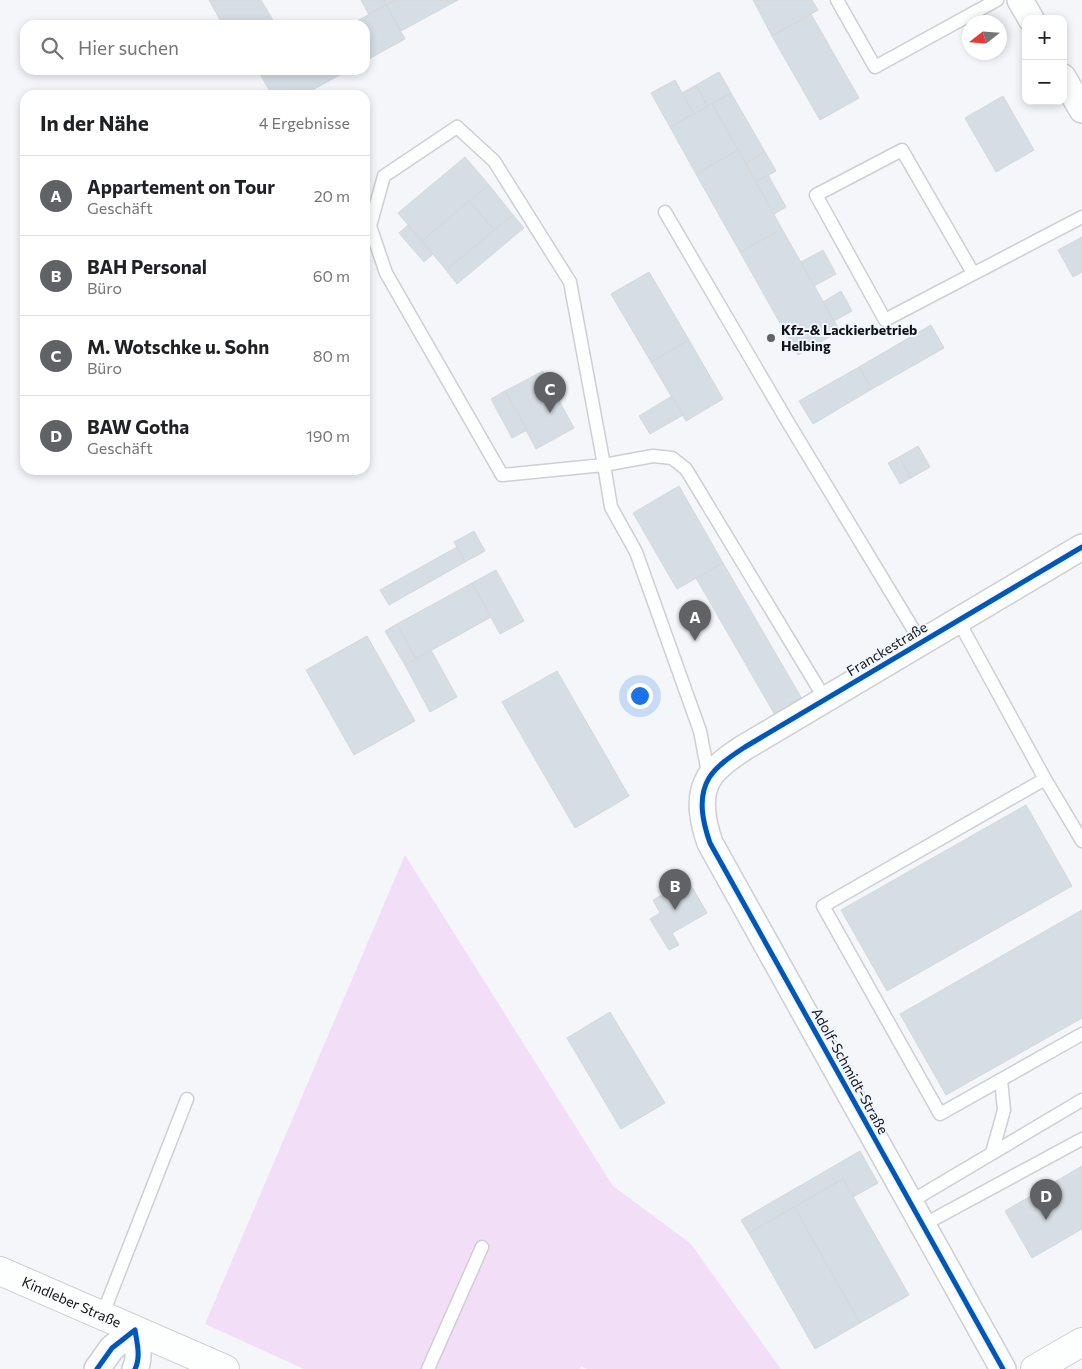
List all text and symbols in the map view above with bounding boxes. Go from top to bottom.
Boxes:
north arrow [962,15,1007,60]
map controls [1022,15,1067,105]
button: + [1022,15,1067,60]
search box [20,20,370,75]
icon: search [38,34,66,62]
text: Hier suchen [78,36,179,59]
button: − [1022,60,1067,105]
text: In der Nähe [40,110,149,135]
text: 4 Ergebnisse [259,113,350,132]
text: Appartement on Tour [87,175,275,198]
text: A [50,186,62,205]
text: 20 m [314,186,350,205]
text: Geschäft [87,198,153,217]
text: BAH Personal [87,255,207,278]
text: B [51,266,61,285]
text: 60 m [313,266,350,285]
text: Büro [87,278,122,297]
place label: Kfz-& Lackierbetrieb Helbing [781,321,917,354]
marker: Kfz-& Lackierbetrieb Helbing [765,332,777,344]
text: M. Wotschke u. Sohn [87,335,269,358]
text: C [51,346,61,365]
text: 80 m [313,346,350,365]
text: Büro [87,358,122,377]
pin: C [534,372,566,413]
text: BAW Gotha [87,415,189,438]
text: D [50,426,62,445]
text: 190 m [306,426,350,445]
text: Geschäft [87,438,153,457]
pin: A [679,600,711,641]
street label: Franckestraße [843,618,930,679]
your location [627,683,653,709]
pin: B [659,869,691,910]
street label: Adolf-Schmidt-Straße [809,1005,892,1137]
pin: D [1030,1179,1062,1220]
street label: Kindleber Straße [19,1273,124,1331]

